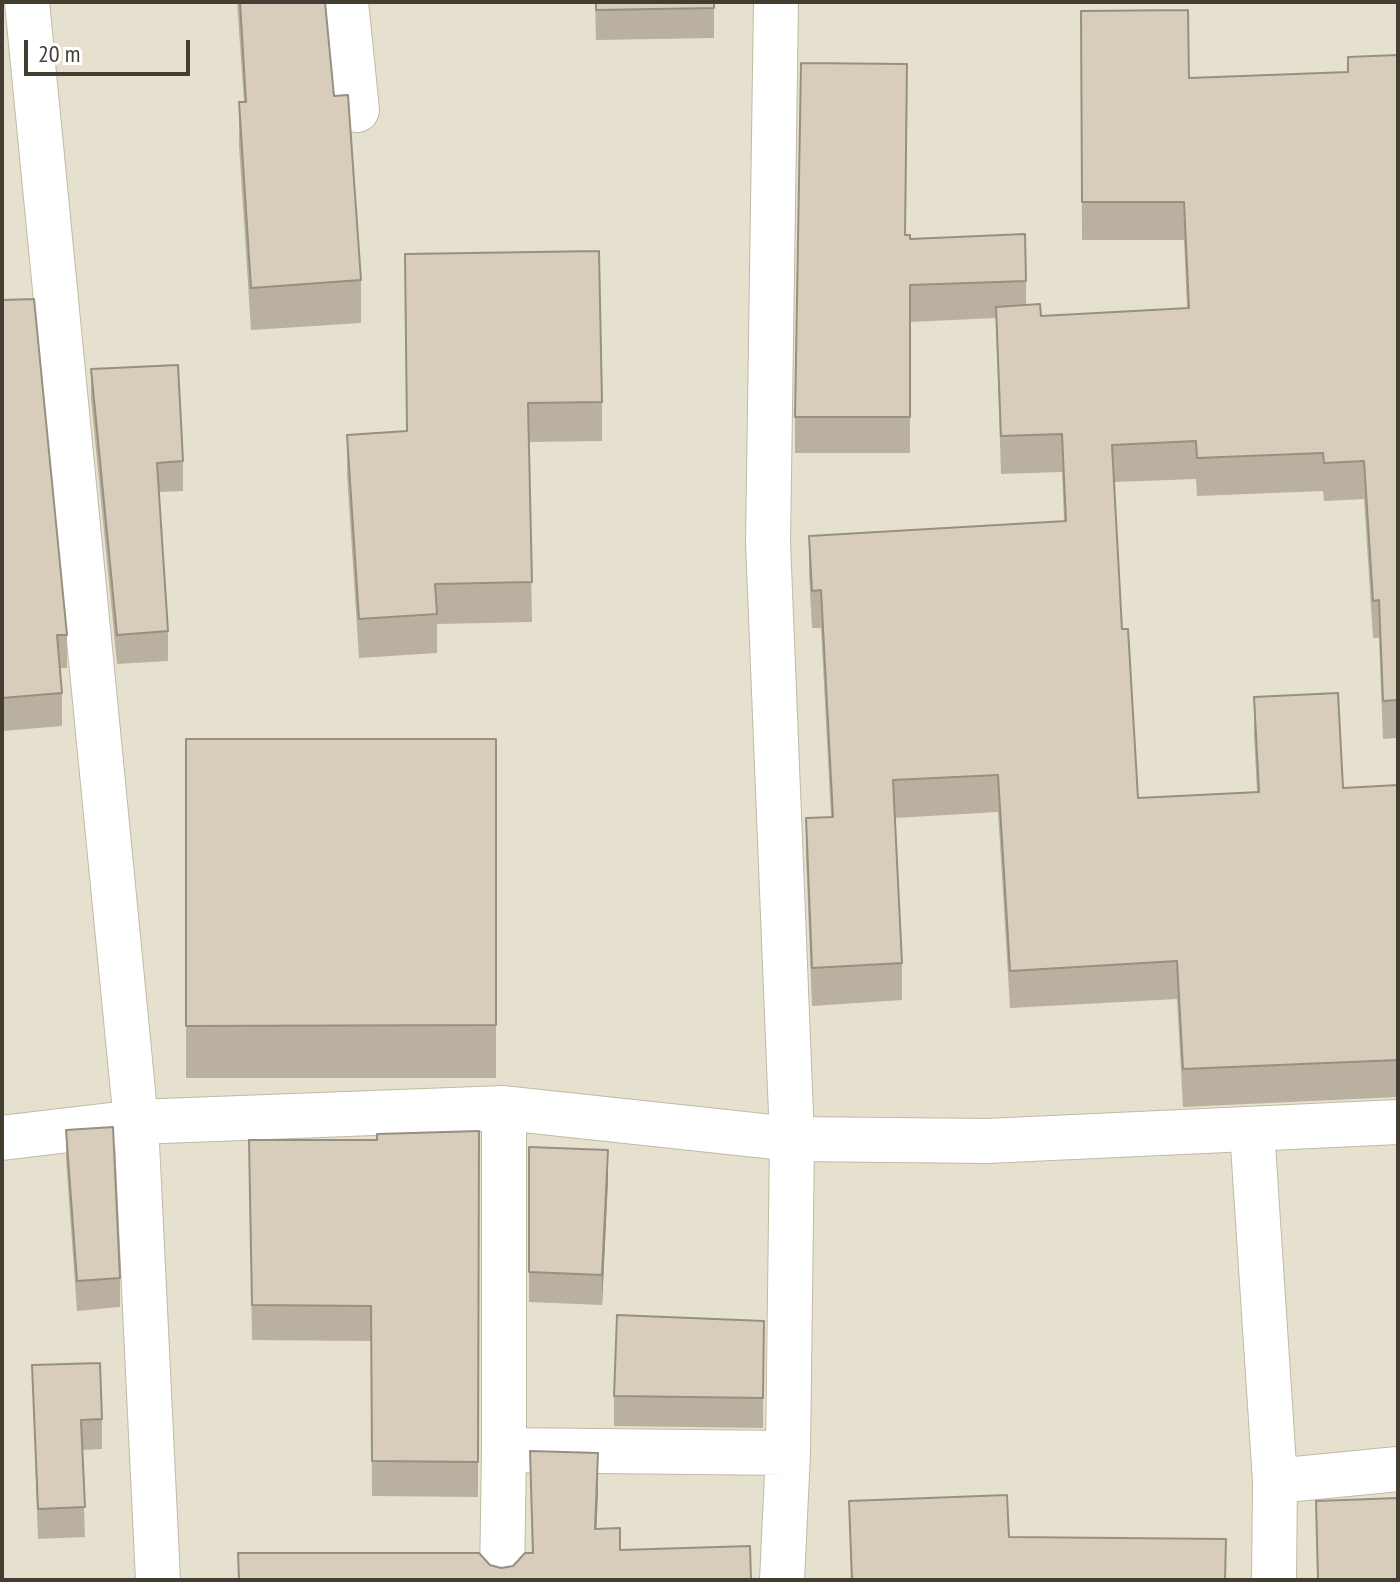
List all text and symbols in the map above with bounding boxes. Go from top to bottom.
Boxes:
scale bar [28,24,194,74]
text: 20 m [38,38,80,69]

